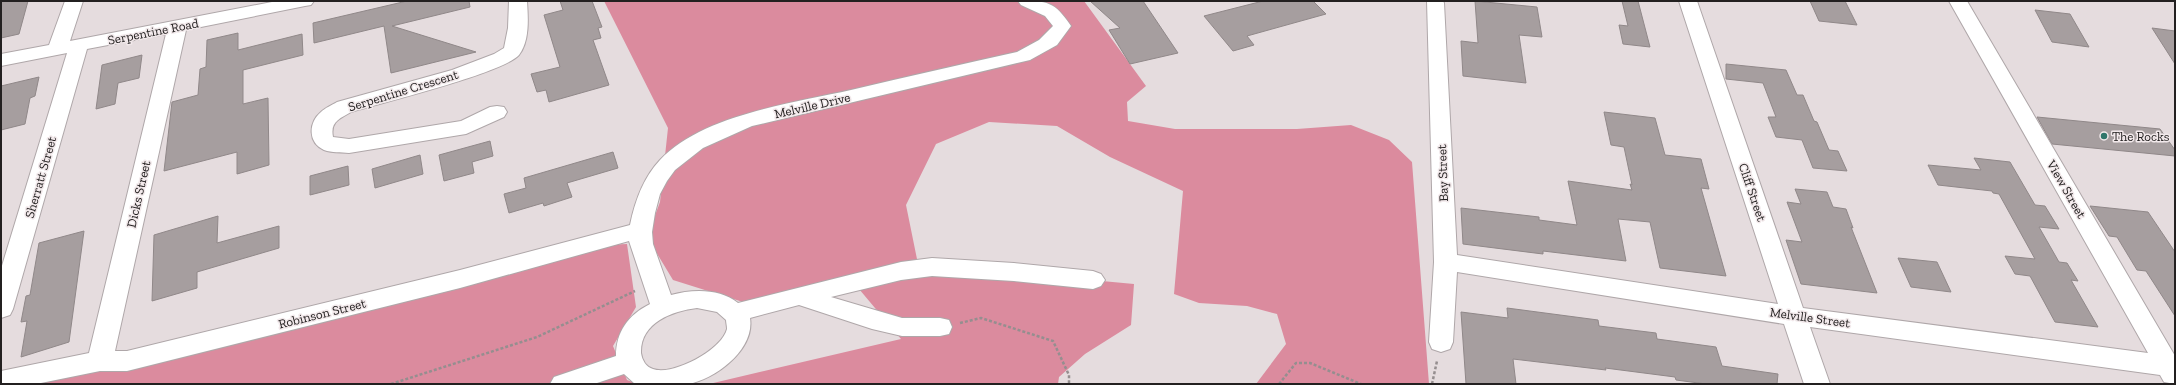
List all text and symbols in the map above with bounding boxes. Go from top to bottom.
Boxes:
street label: Serpentine Road [106,15,200,48]
street label: Serpentine Crescent [346,67,460,114]
street label: Melville Drive [773,89,852,122]
place label: The Rocks [2112,129,2170,144]
marker: The Rocks [2099,131,2109,141]
street label: Sherratt Street [22,134,59,220]
street label: Bay Street [1434,144,1451,202]
street label: View Street [2043,157,2089,221]
street label: Dicks Street [123,159,154,229]
street label: Cliff Street [1736,161,1770,223]
street label: Robinson Street [277,295,368,332]
street label: Melville Street [1769,304,1851,331]

